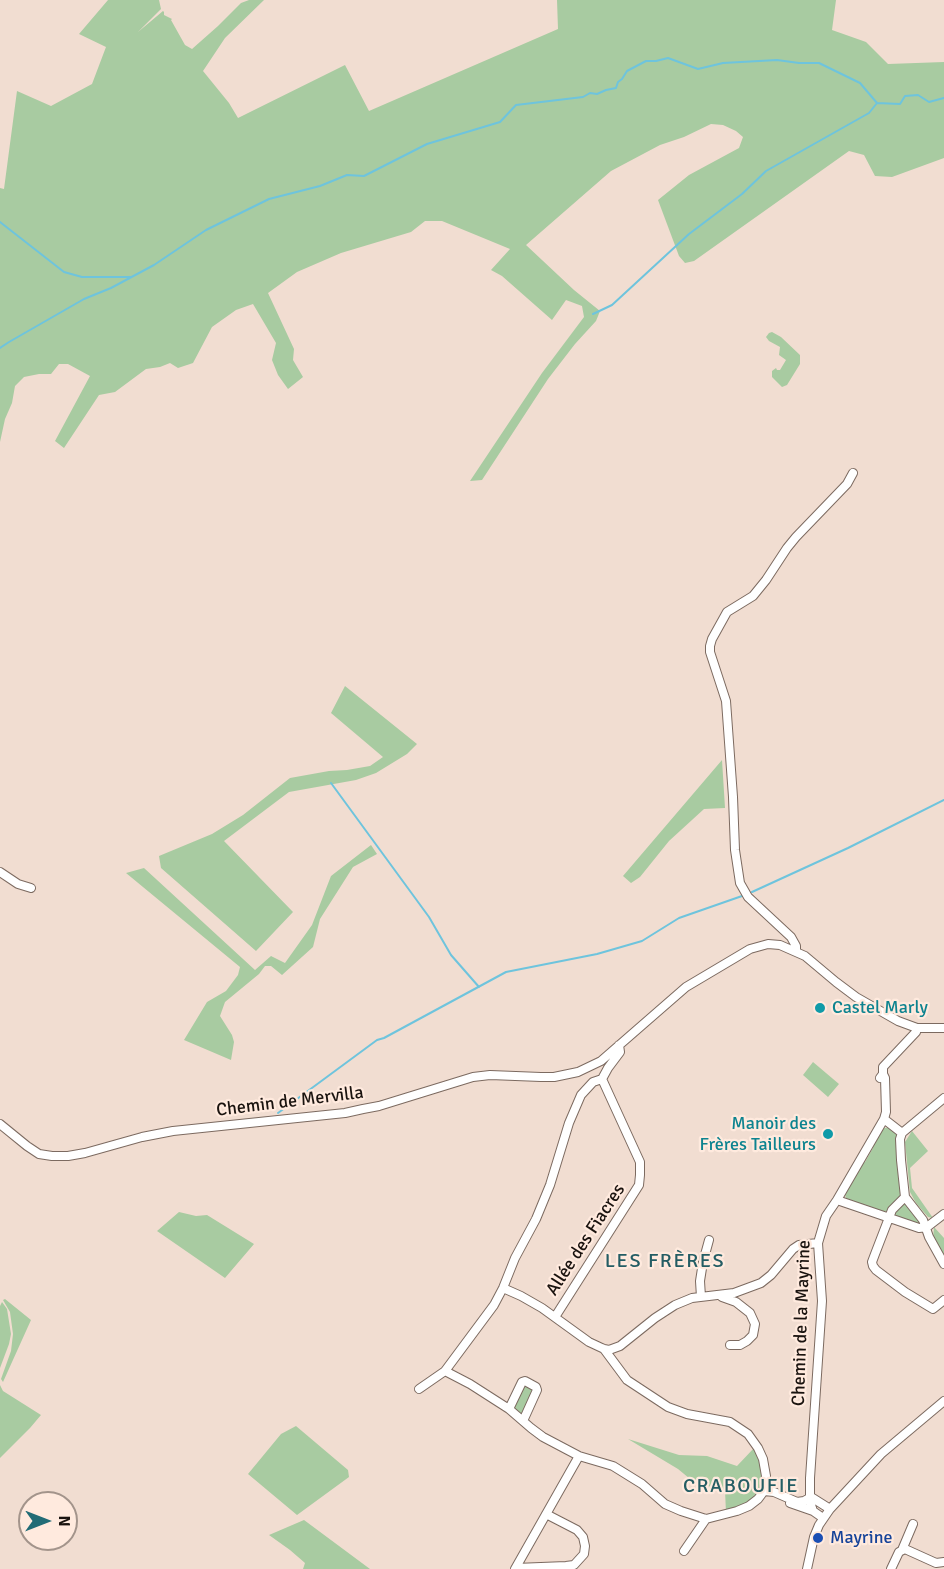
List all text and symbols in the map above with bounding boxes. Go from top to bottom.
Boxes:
place label: Castel Marly [832,997,928,1019]
marker: Castel Marly [813,1001,827,1015]
street label: Chemin de Mervilla [215,1082,365,1122]
place label: Manoir des Frères Tailleurs [699,1113,816,1156]
marker: Manoir des Frères Tailleurs [821,1127,835,1141]
street label: Allée des Fiacres [542,1180,630,1300]
street label: Chemin de la Mayrine [788,1240,816,1406]
district label: LES FRÈRES [605,1250,725,1274]
district label: CRABOUFIE [683,1475,799,1499]
north arrow [18,1491,78,1551]
text: N [54,1515,74,1527]
place label: Mayrine [830,1527,892,1549]
marker: Mayrine [811,1531,825,1545]

